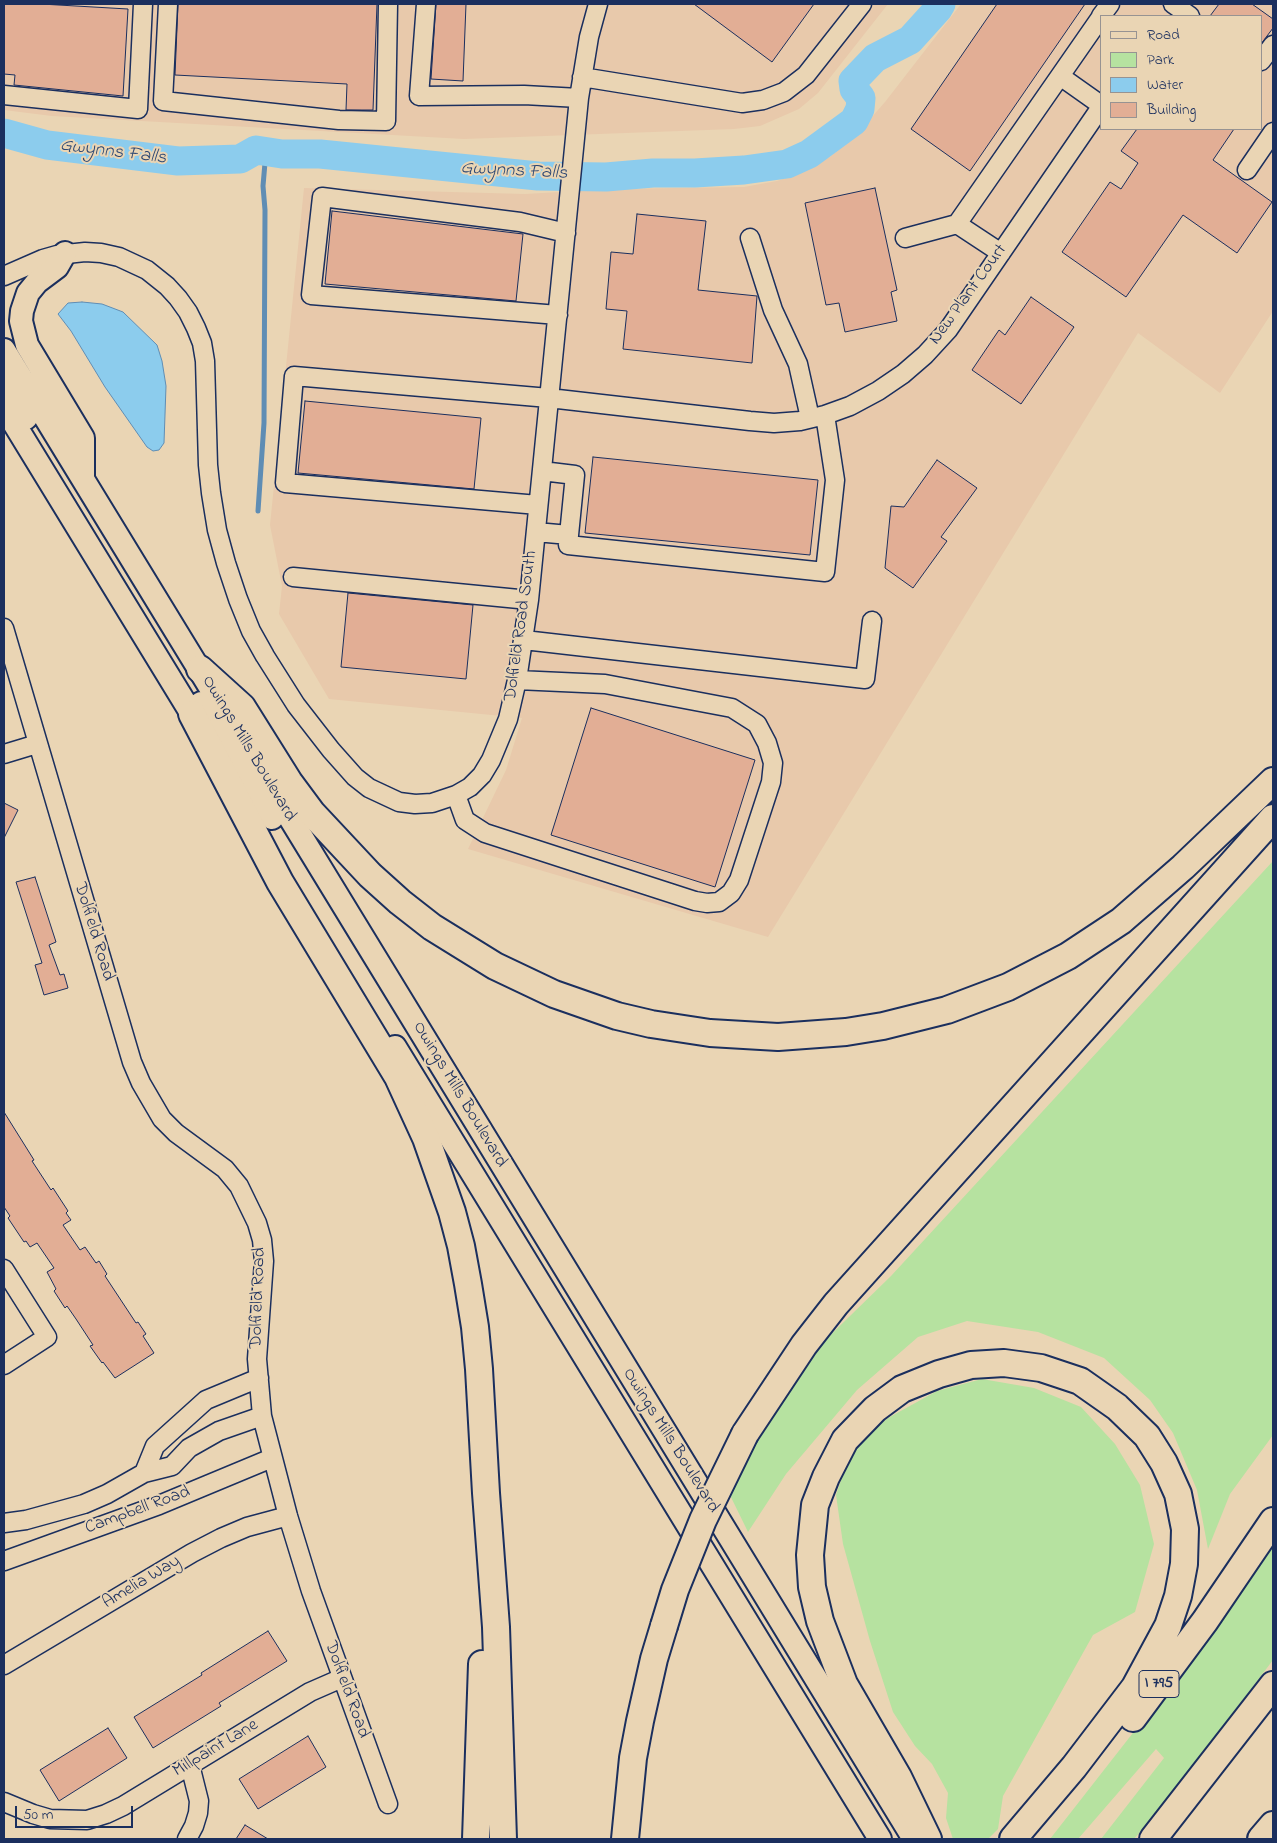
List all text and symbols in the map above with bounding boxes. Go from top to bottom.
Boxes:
legend [1100,15,1262,130]
text: Road [1147,24,1180,46]
text: Park [1147,49,1174,71]
text: Water [1147,74,1183,96]
text: Building [1147,99,1196,121]
water label: Gwynns Falls [59,135,167,171]
water label: Gwynns Falls [460,158,568,186]
street label: New Plant Court [925,240,1013,350]
street label: Dolfield Road South [501,549,543,703]
street label: Owings Mills Boulevard [196,672,300,826]
street label: Dolfield Road [68,880,118,984]
street label: Owings Mills Boulevard [407,1018,511,1172]
street label: Dolfield Road [246,1247,272,1349]
street label: Owings Mills Boulevard [617,1365,723,1517]
street label: Campbell Road [83,1482,193,1540]
street label: Amelia Way [99,1551,185,1615]
street label: Dolfield Road [318,1639,374,1741]
road number: I 795 [1139,1670,1179,1698]
street label: Millpaint Lane [169,1715,263,1783]
scale bar [18,1796,135,1828]
text: 50 m [23,1804,53,1826]

